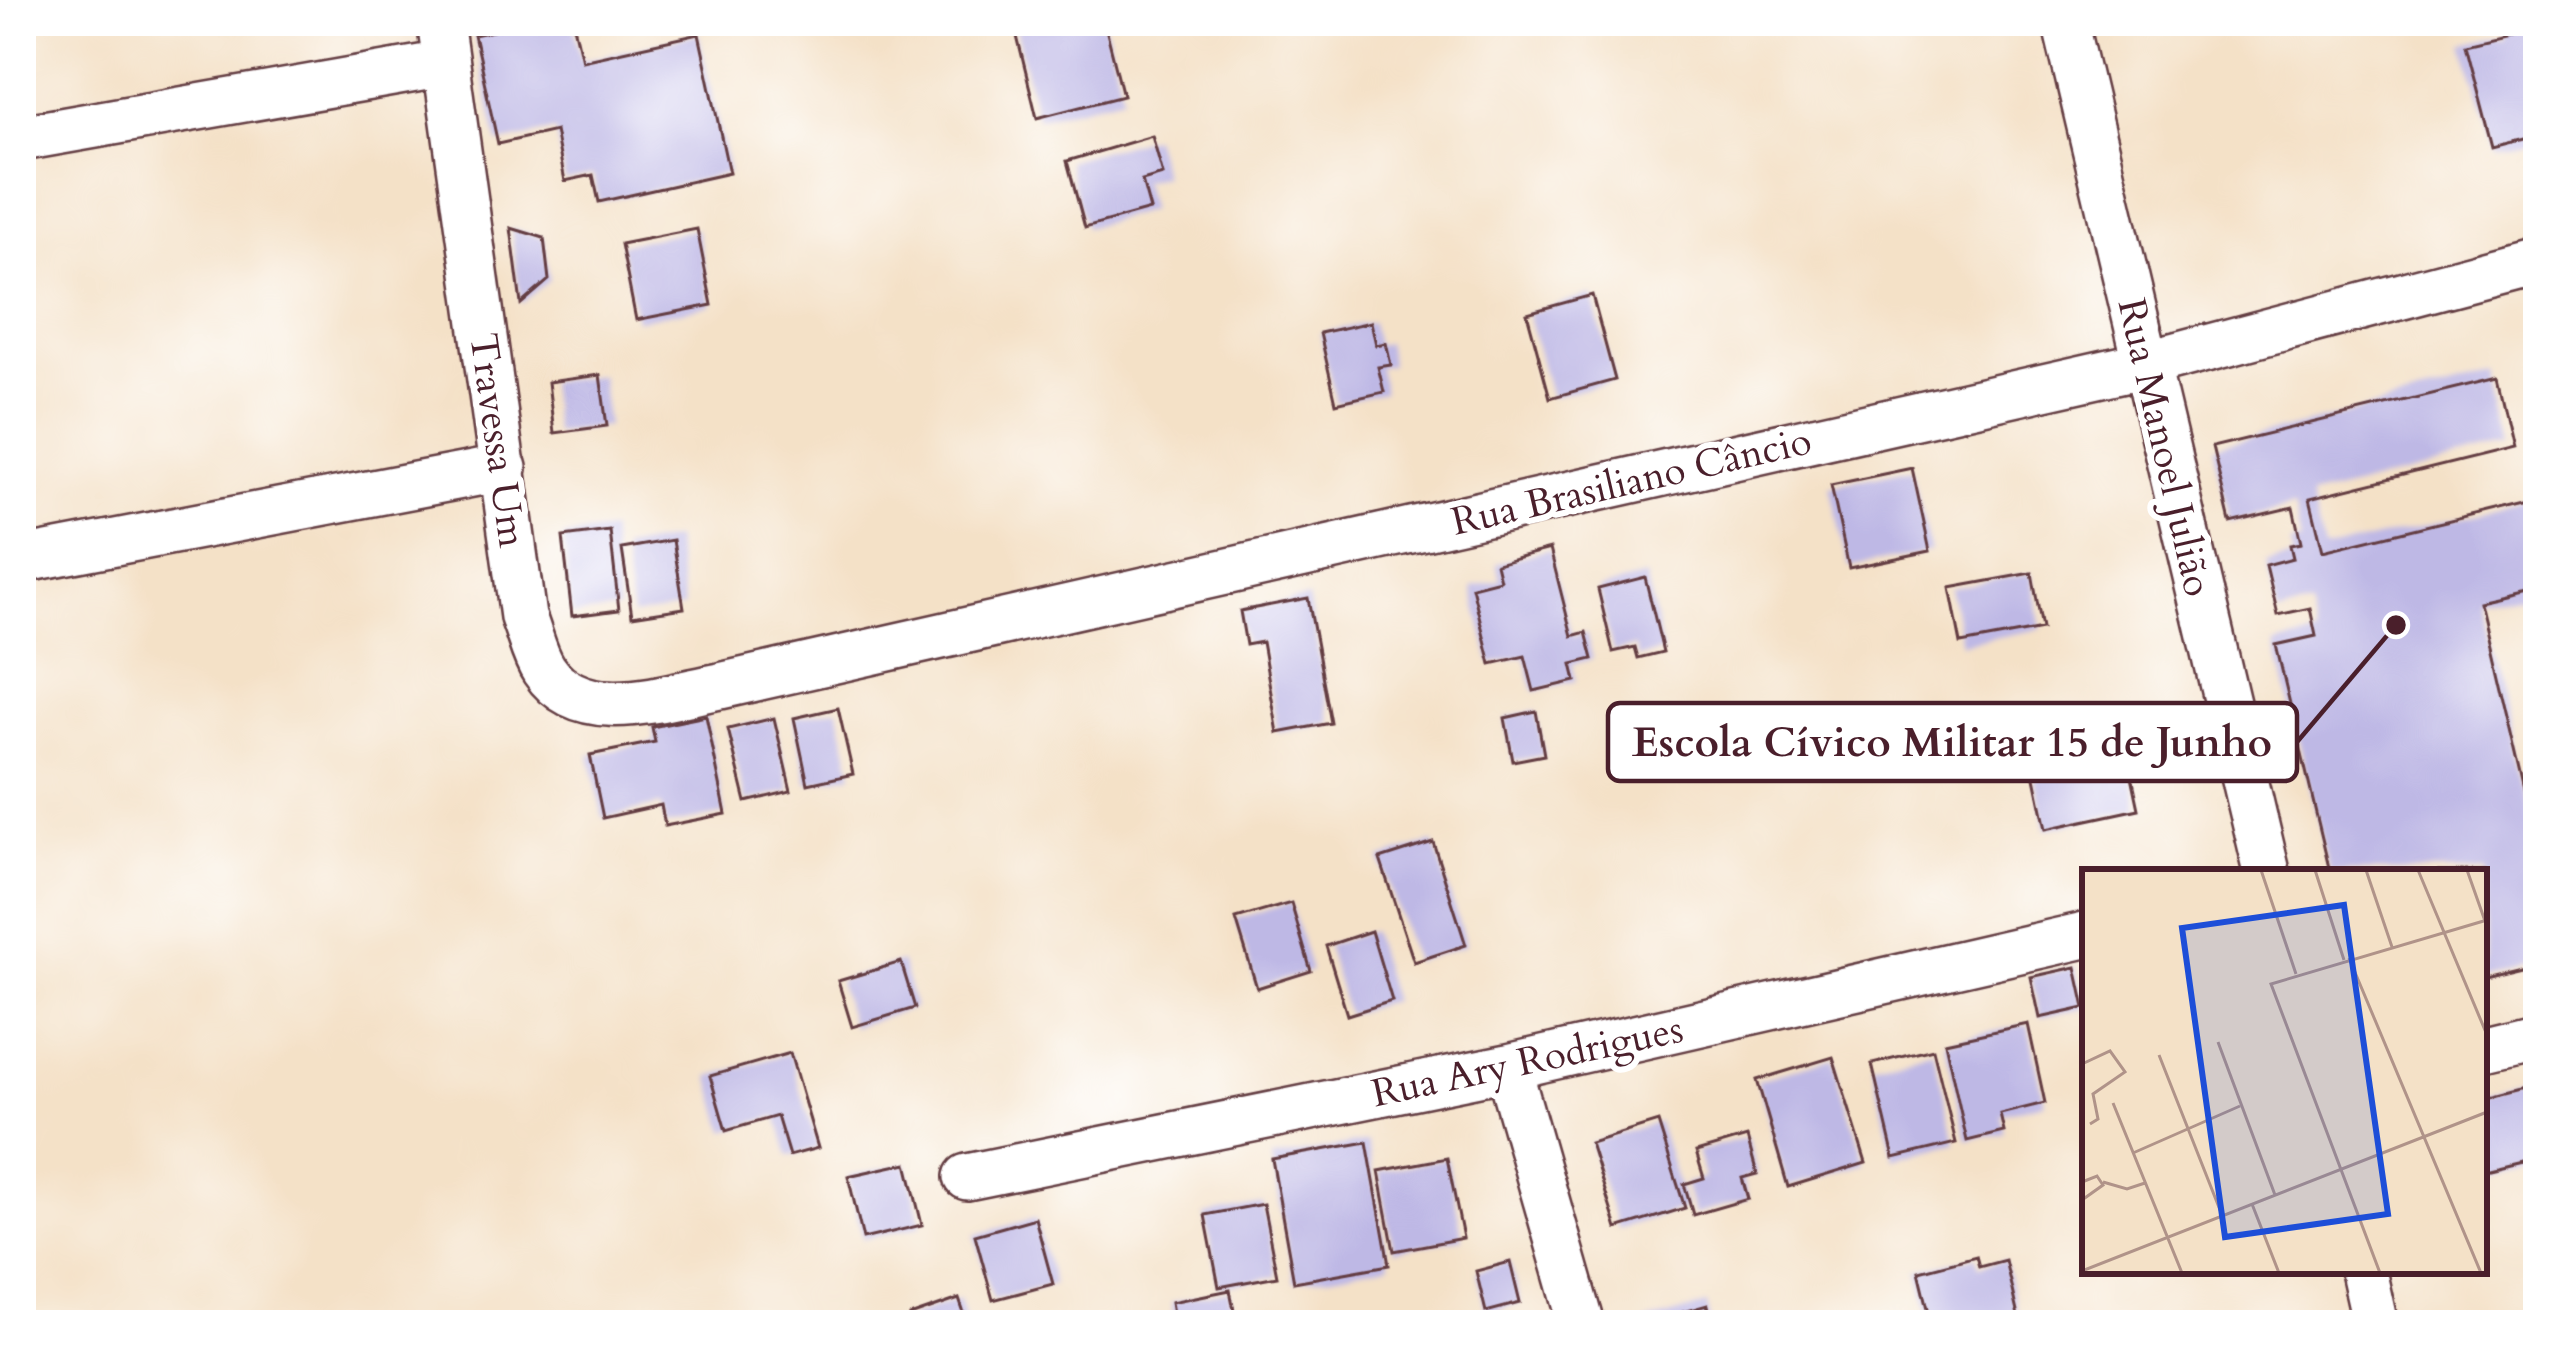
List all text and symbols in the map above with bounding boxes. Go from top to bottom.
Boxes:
street label: Rua Manoel Julião [2104,293,2225,602]
street label: Travessa Um [456,330,539,551]
street label: Rua Brasiliano Câncio [1446,414,1816,549]
callout: Escola Cívico Militar 15 de Junho [1608,703,2297,781]
text: Escola Cívico Militar 15 de Junho [1632,714,2272,771]
inset map [2082,869,2487,1274]
street label: Rua Ary Rodrigues [1367,1003,1688,1120]

